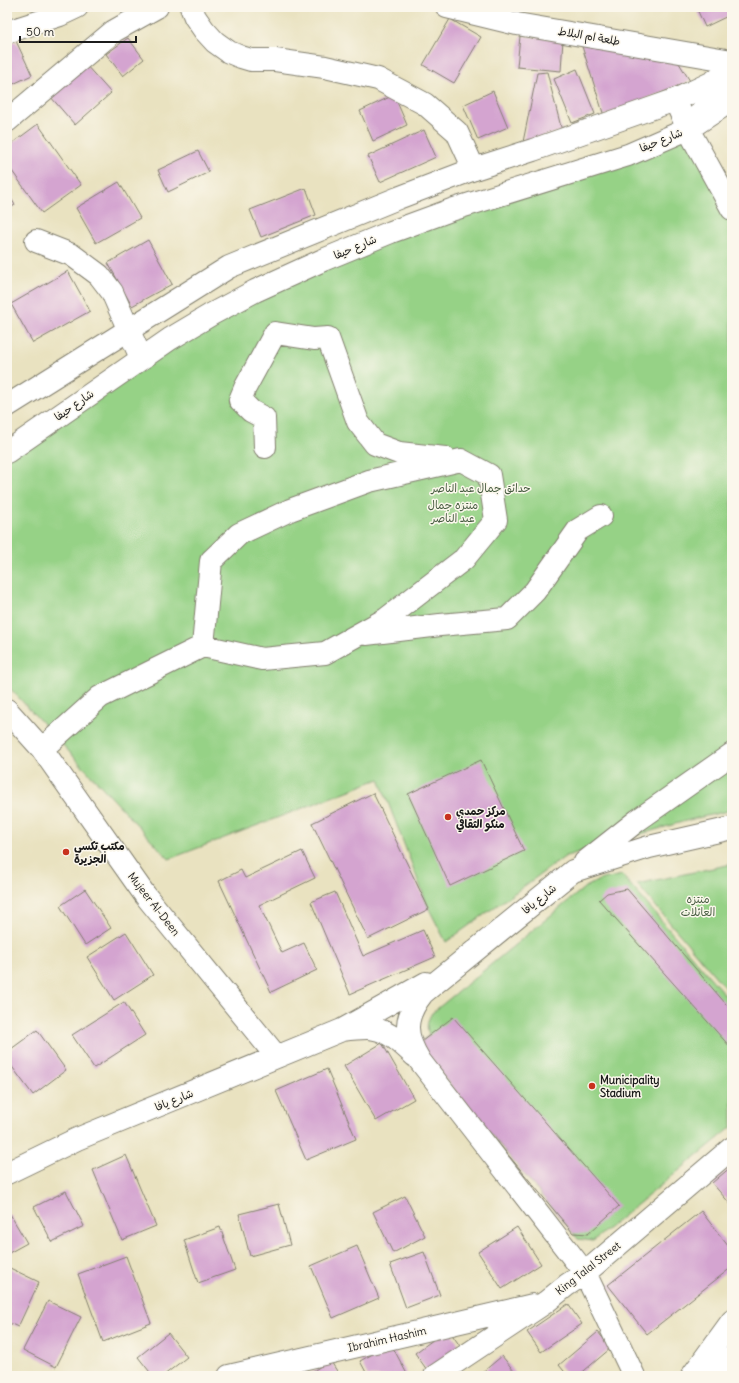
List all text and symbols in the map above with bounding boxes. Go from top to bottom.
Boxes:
scale bar [20,18,136,44]
text: 50 m [26,24,55,39]
street label: طلعة ام البلاط [556,24,621,50]
street label: شارع حيفا [637,125,685,157]
street label: شارع حيفا [332,232,379,264]
street label: شارع حيفا [52,386,98,425]
park label: حدائق جمال عبد الناصر [430,481,531,496]
park label: منتزه جمال عبد الناصر [428,498,478,526]
place label: مركز حمدي منكو الثقافي [456,804,506,833]
marker: مركز حمدي منكو الثقافي [443,812,453,822]
place label: مكتب تكسي الجزيرة [74,839,125,866]
marker: مكتب تكسي الجزيرة [61,847,71,857]
street label: Mujeer Al-Deen [125,869,183,939]
street label: شارع يافا [519,881,560,919]
park label: منتزه العائلات [681,892,715,919]
place label: Municipality Stadium [600,1073,660,1100]
marker: Municipality Stadium [587,1081,597,1091]
street label: شارع يافا [153,1086,196,1116]
street label: King Talal Street [553,1238,624,1298]
street label: Ibrahim Hashim [346,1323,428,1355]

